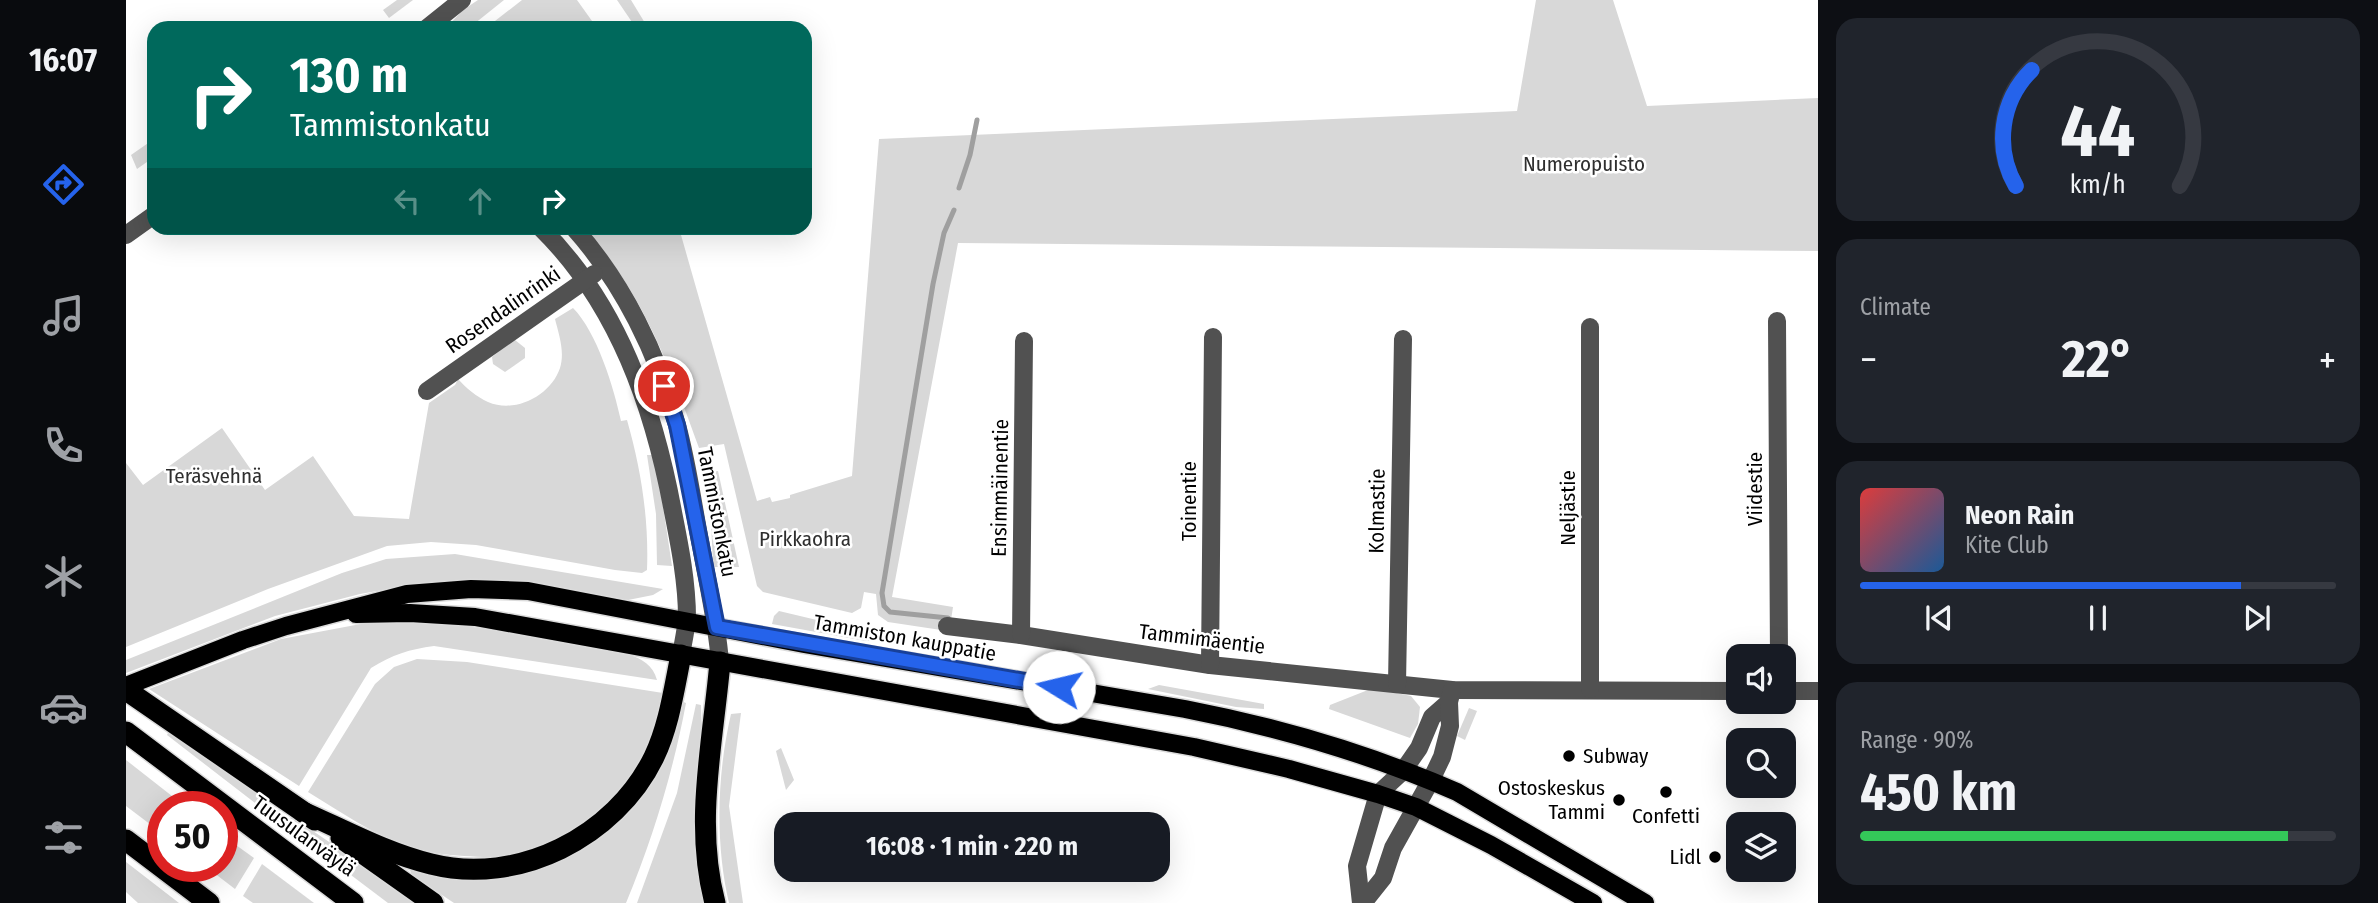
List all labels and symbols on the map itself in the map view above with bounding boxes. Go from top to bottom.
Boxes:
park label: Numeropuisto [1523,151,1645,177]
street label: Rosendalinrinki [440,261,566,359]
pin [634,356,694,416]
street label: Ensimmäinentie [986,419,1014,557]
street label: Tammistonkatu [692,445,742,579]
street label: Viidestie [1742,452,1768,526]
street label: Toinentie [1176,461,1202,541]
park label: Teräsvehnä [166,463,262,489]
street label: Kolmastie [1363,468,1391,554]
street label: Neljästie [1555,470,1581,546]
park label: Pirkkaohra [759,526,851,552]
street label: Tammiston kauppatie [812,609,998,667]
street label: Tammimäentie [1137,618,1267,660]
position arrow [1022,650,1096,724]
place label: Subway [1583,743,1649,769]
marker: Subway [1561,748,1577,764]
place label: Ostoskeskus Tammi [1498,775,1605,825]
marker: Confetti [1658,784,1674,800]
street label: Tuusulanväylä [247,790,361,882]
speed limit sign: 50 [147,791,238,882]
marker: Ostoskeskus Tammi [1611,792,1627,808]
place label: Confetti [1632,803,1700,829]
place label: Lidl [1670,844,1701,870]
marker: Lidl [1707,849,1723,865]

